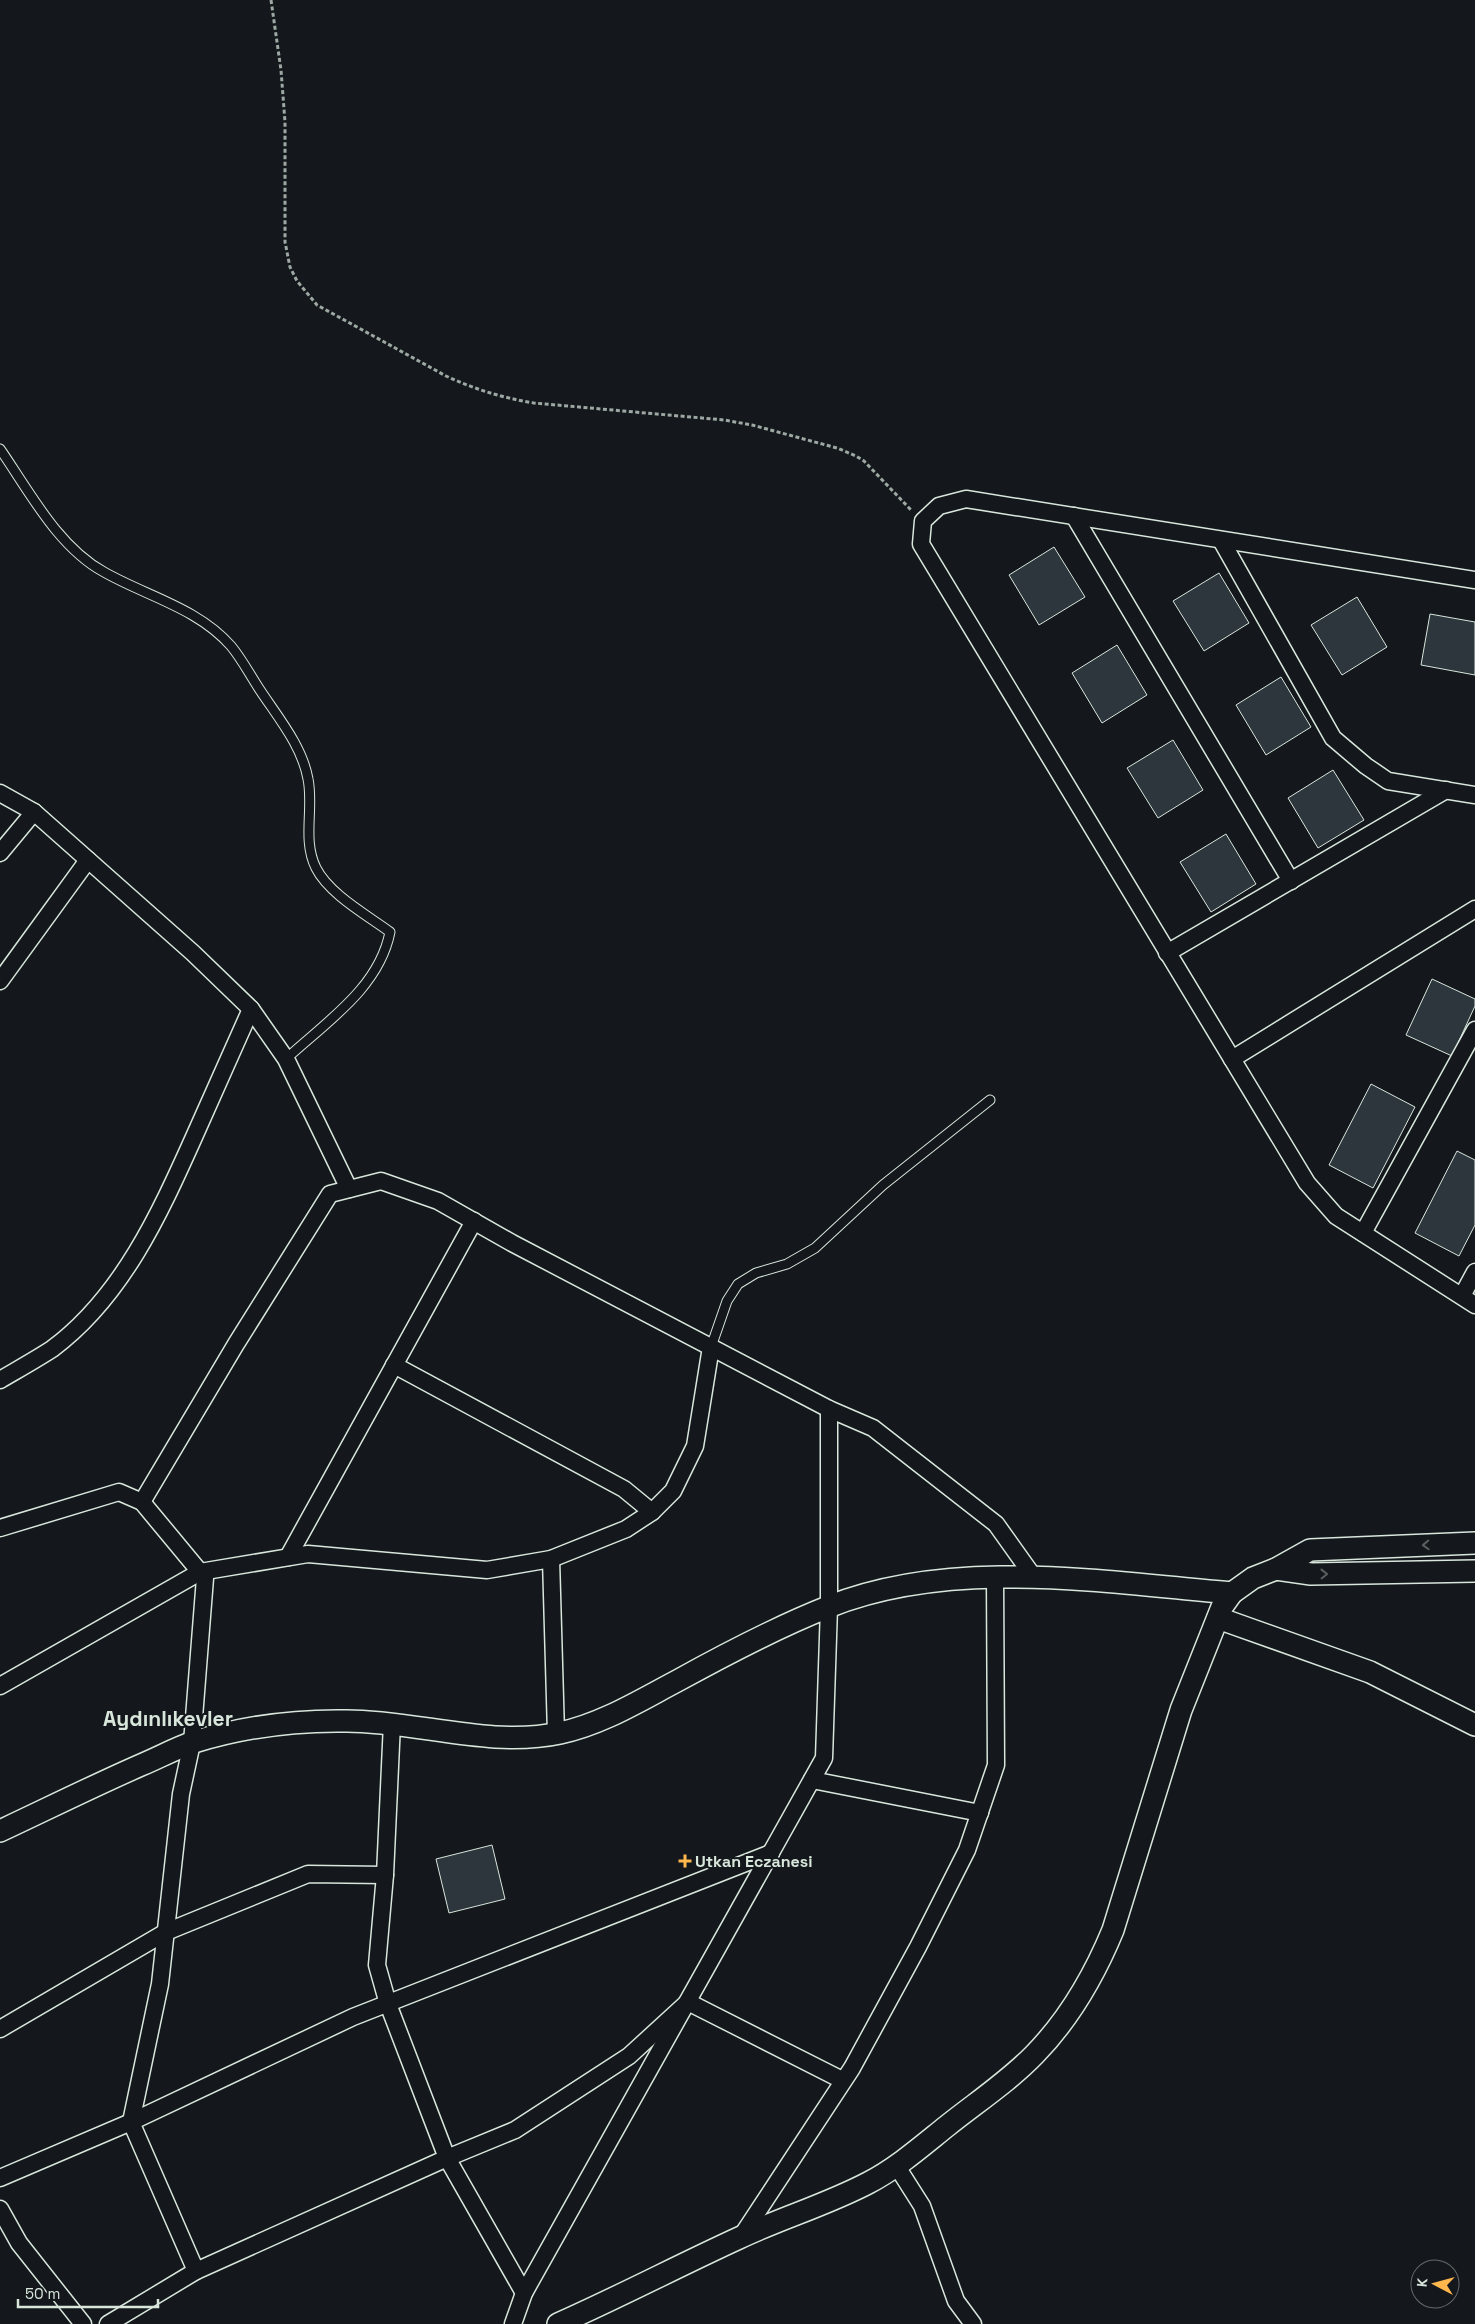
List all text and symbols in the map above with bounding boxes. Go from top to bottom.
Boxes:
one-way arrow [1422,1540,1430,1550]
one-way arrow [1320,1569,1328,1579]
district label: Aydınlıkevler [103,1705,233,1732]
place label: Utkan Eczanesi [695,1851,812,1872]
marker: Utkan Eczanesi [679,1855,691,1867]
north arrow [1410,2259,1460,2309]
scale bar [18,2276,158,2308]
text: K [1413,2277,1432,2288]
text: 50 m [25,2284,60,2303]

